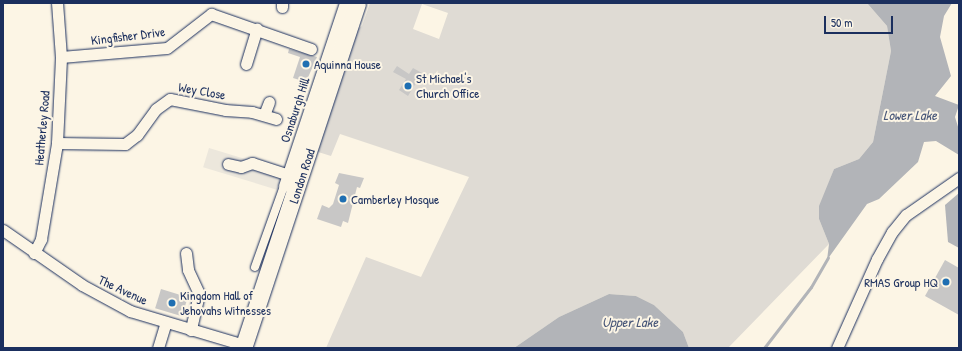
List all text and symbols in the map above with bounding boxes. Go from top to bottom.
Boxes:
scale bar [826,8,895,34]
text: 50 m [831,14,852,31]
street label: Kingfisher Drive [90,24,166,48]
place label: Aquinna House [314,56,381,72]
marker: Aquinna House [301,59,311,69]
place label: St Michael's Church Office [416,71,479,102]
street label: Osnaburgh Hill [277,75,313,145]
street label: Wey Close [177,79,227,103]
marker: St Michael's Church Office [403,81,413,91]
street label: Heatherley Road [31,90,53,166]
water label: Lower Lake [883,107,937,123]
street label: London Road [286,147,318,205]
place label: Camberley Mosque [351,191,439,207]
marker: Camberley Mosque [338,194,348,204]
street label: The Avenue [96,272,150,308]
place label: RMAS Group HQ [864,274,938,290]
marker: RMAS Group HQ [941,277,951,287]
place label: Kingdom Hall of Jehovahs Witnesses [180,288,271,319]
marker: Kingdom Hall of Jehovahs Witnesses [167,298,177,308]
water label: Upper Lake [602,314,658,330]

